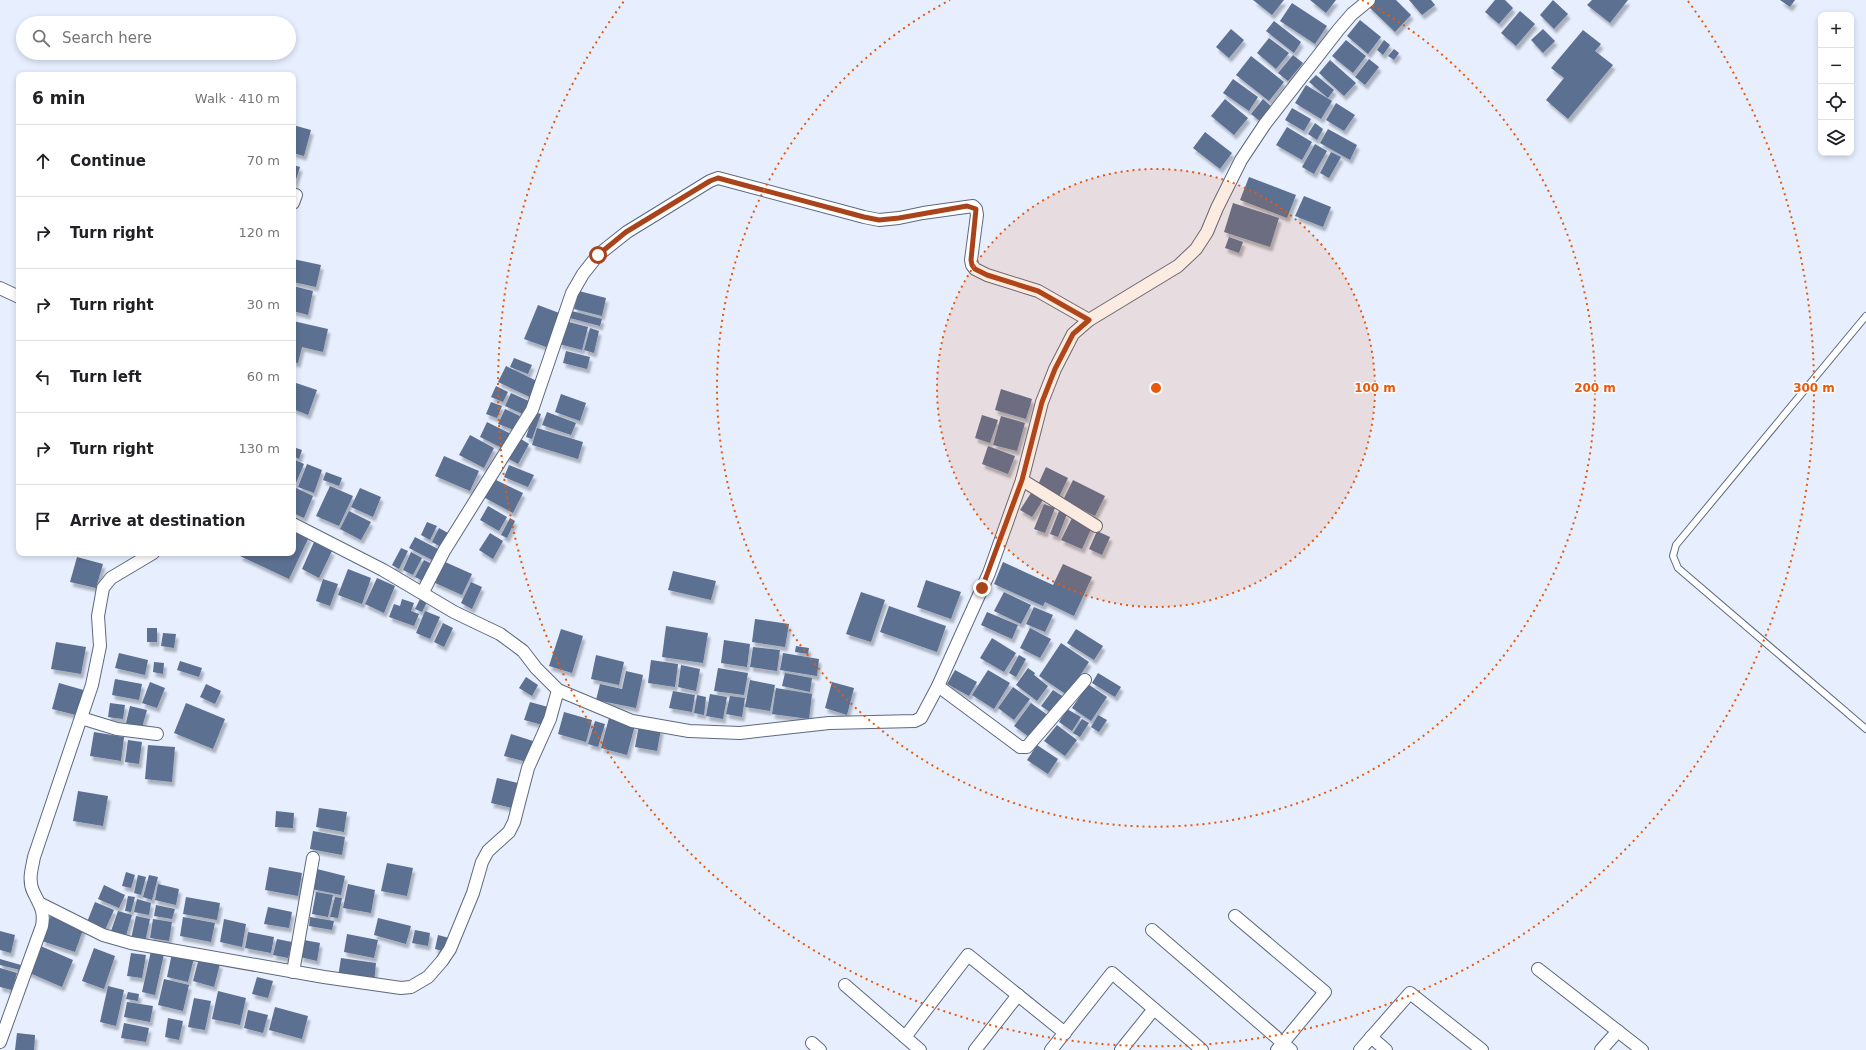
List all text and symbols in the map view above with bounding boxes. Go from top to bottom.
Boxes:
map controls [1818,12,1854,156]
button: + [1818,12,1854,48]
search box [16,16,296,60]
icon: search [30,27,52,49]
text: Search here [62,29,152,47]
button: − [1818,48,1854,84]
button: locate [1818,84,1854,120]
text: 6 min [32,88,85,108]
text: Walk · 410 m [195,91,280,106]
button: layers [1818,120,1854,156]
icon: ahead [32,150,54,172]
text: Continue [70,152,146,170]
text: 70 m [247,153,280,168]
icon: right [32,222,54,244]
text: Turn right [70,224,154,242]
text: 120 m [238,225,280,240]
route start [589,246,607,264]
icon: right [32,294,54,316]
text: Turn right [70,296,154,314]
text: 30 m [247,297,280,312]
icon: left [32,366,54,388]
text: Turn left [70,368,142,386]
text: 60 m [247,369,280,384]
centre of rings [1149,381,1163,395]
text: 100 m [1354,381,1396,395]
text: 200 m [1574,381,1616,395]
text: 300 m [1793,381,1835,395]
icon: right [32,438,54,460]
text: Turn right [70,440,154,458]
text: 130 m [238,441,280,456]
icon: arrive [32,510,54,532]
text: Arrive at destination [70,512,245,530]
route end [973,579,991,597]

